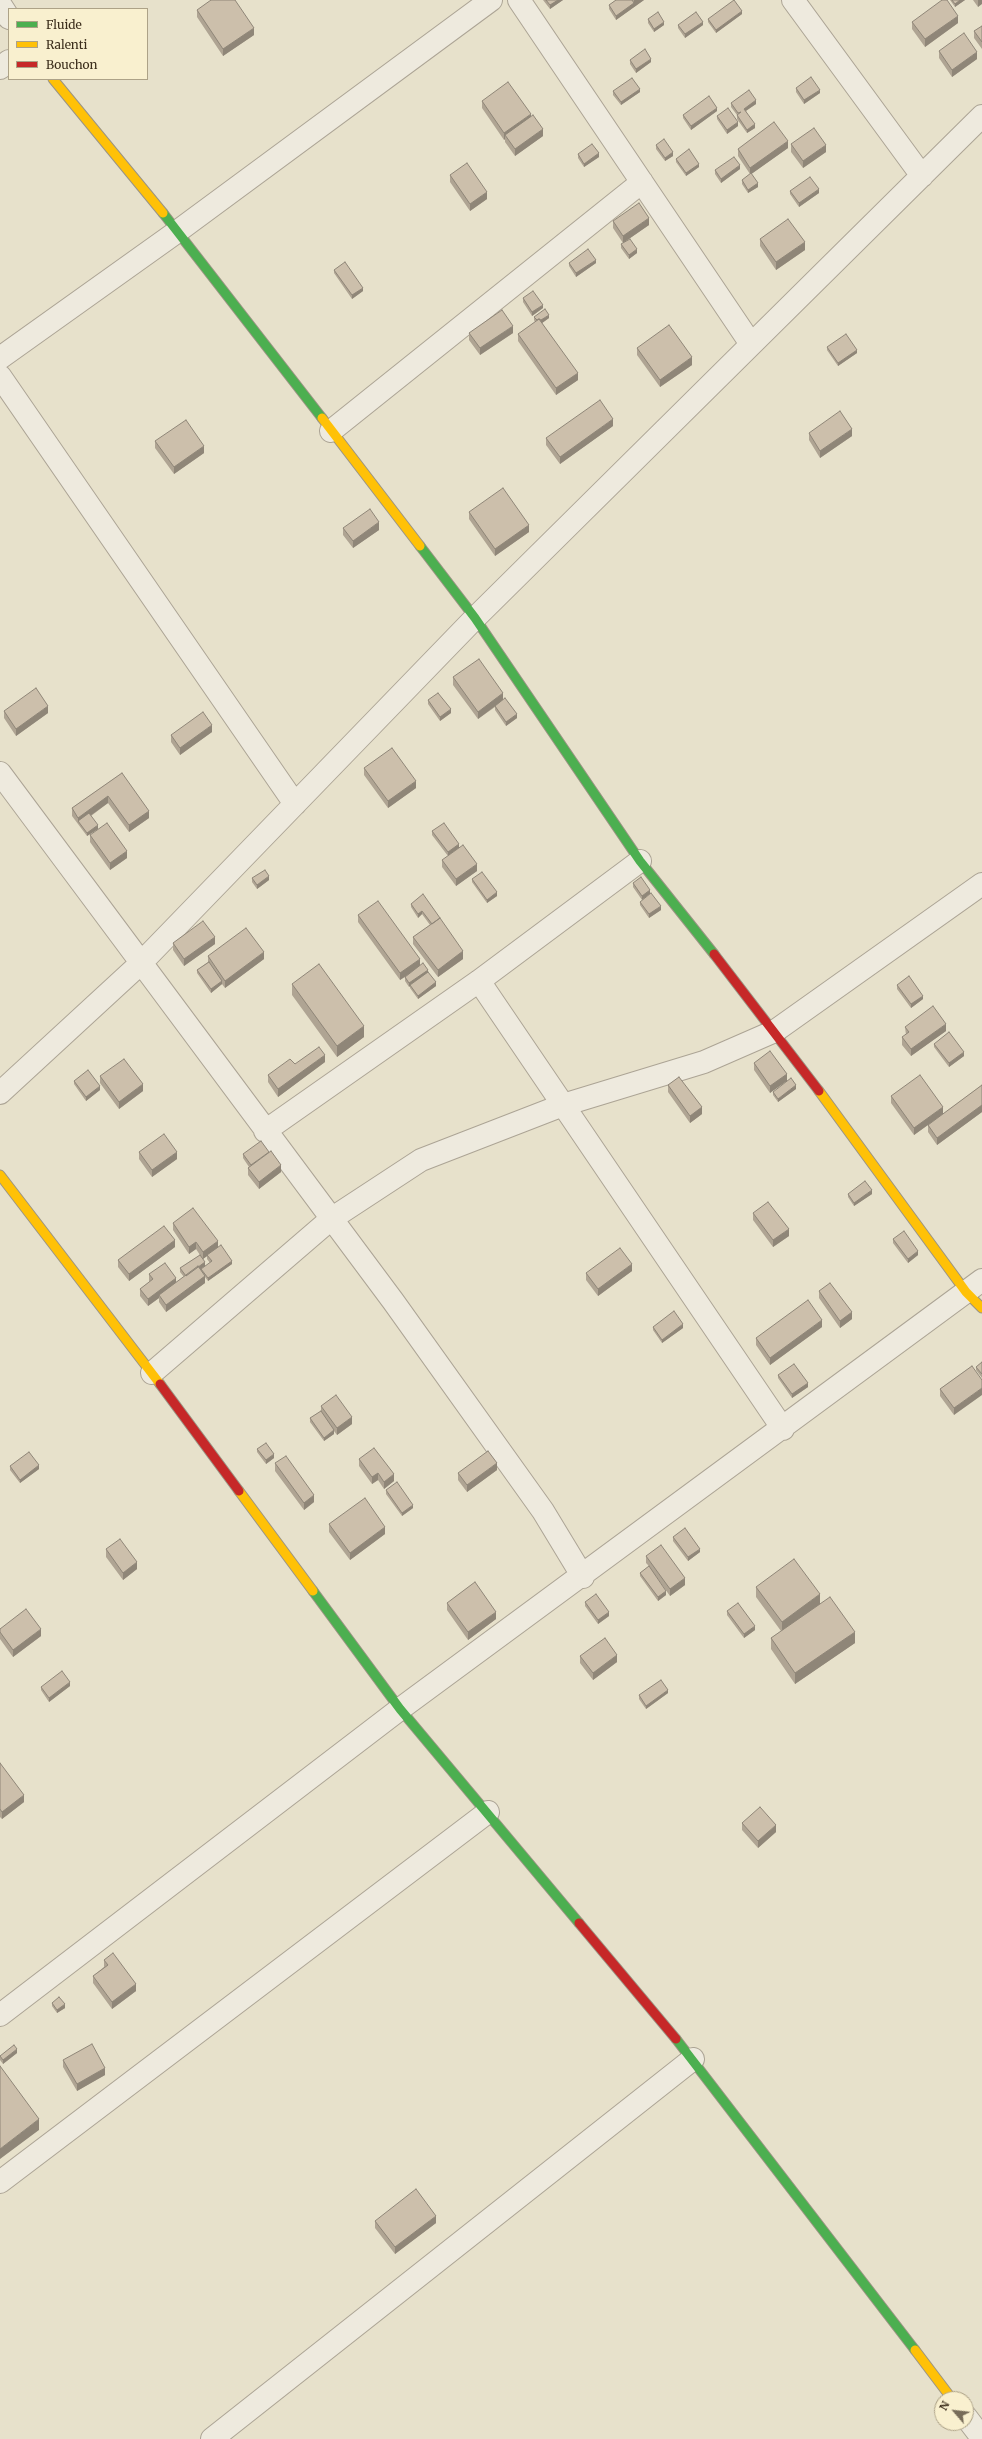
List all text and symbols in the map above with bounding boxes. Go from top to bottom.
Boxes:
legend [8,8,148,80]
text: Fluide [46,17,82,32]
text: Ralenti [46,37,87,52]
text: Bouchon [46,57,98,72]
north arrow [934,2391,974,2431]
text: N [936,2399,953,2413]

